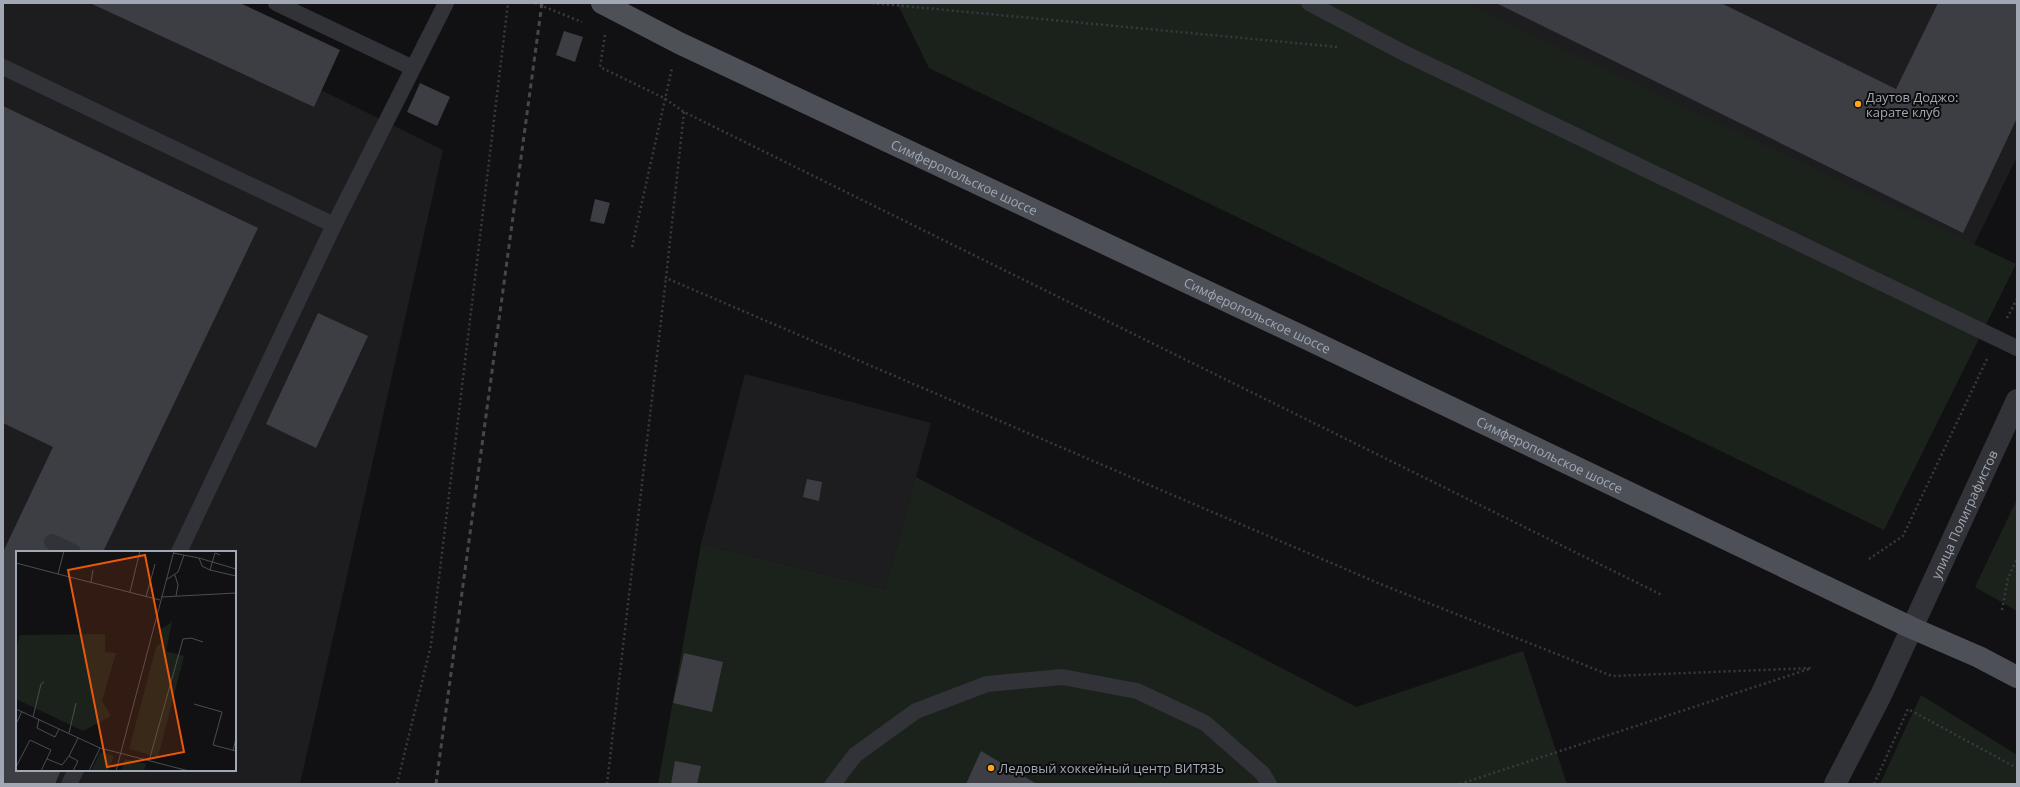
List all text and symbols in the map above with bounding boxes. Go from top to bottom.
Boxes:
place label: Даутов Доджо: карате клуб [1866,88,1958,121]
marker: Даутов Доджо: карате клуб [1853,99,1863,109]
street label: Симферопольское шоссе [888,135,1040,220]
street label: Симферопольское шоссе [1181,273,1334,358]
street label: Симферопольское шоссе [1474,412,1626,497]
street label: улица Полиграфистов [1927,447,2002,582]
inset map [16,551,236,771]
place label: Ледовый хоккейный центр ВИТЯЗЬ [999,759,1224,777]
marker: Ледовый хоккейный центр ВИТЯЗЬ [986,763,996,773]

